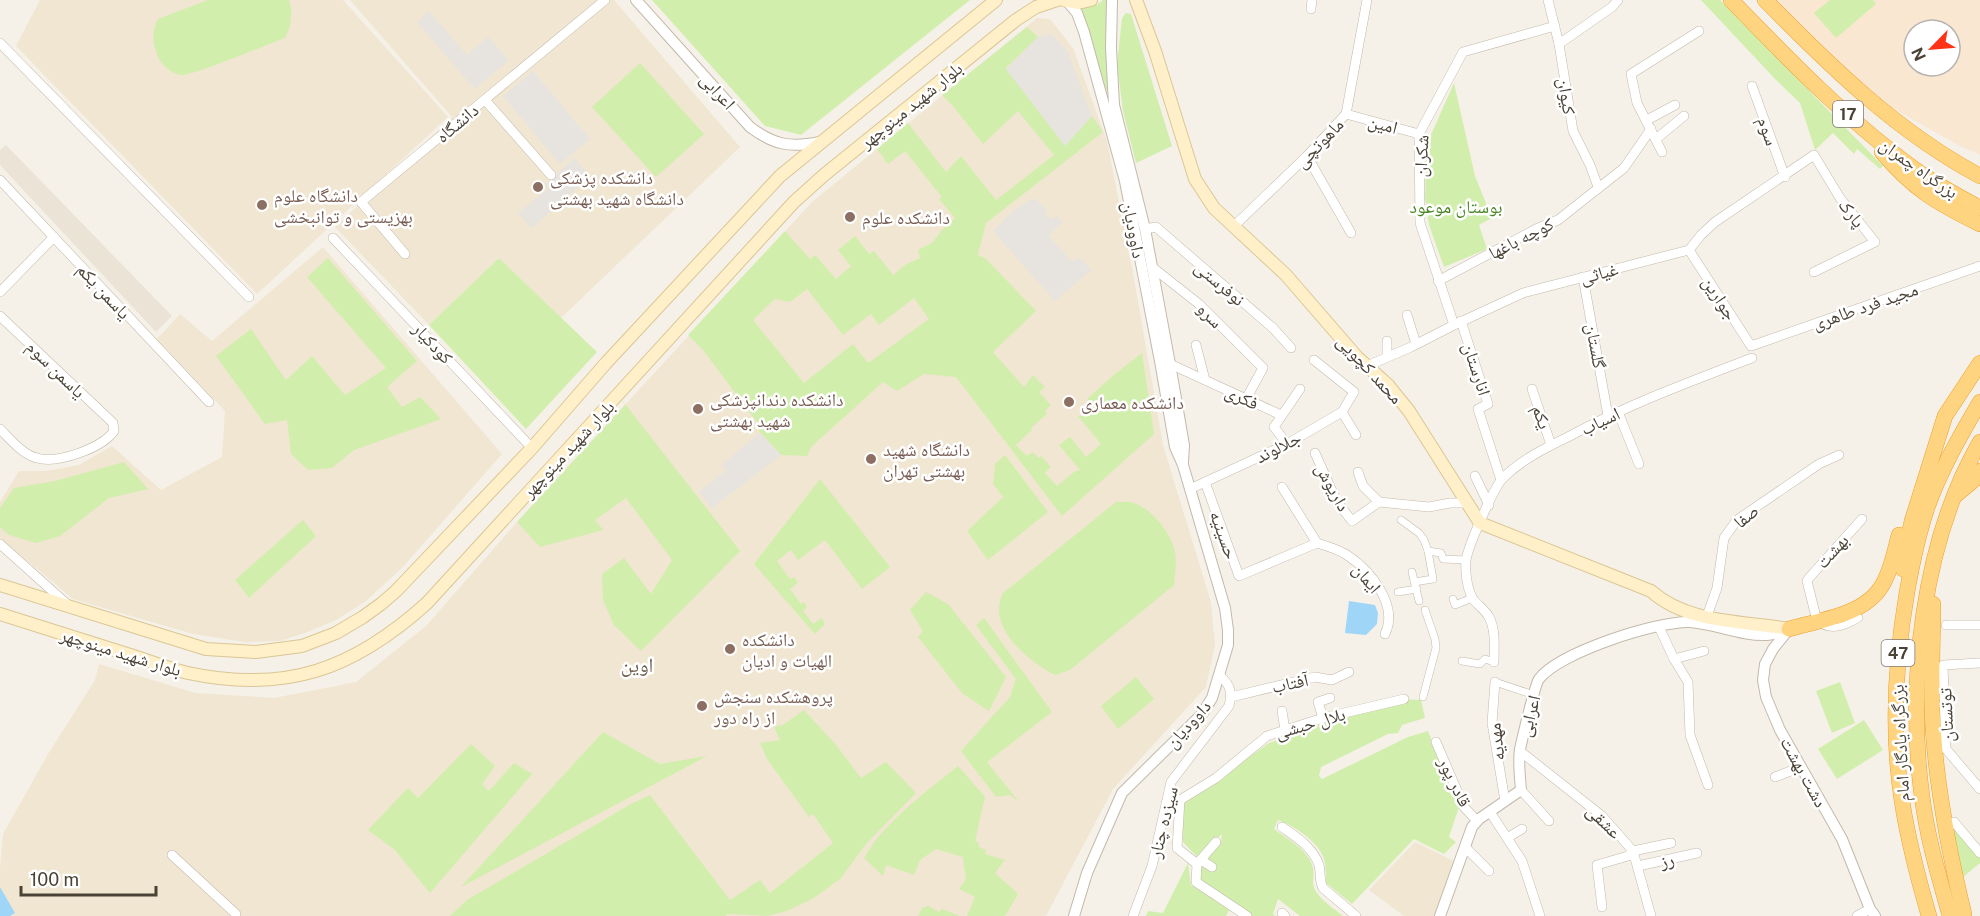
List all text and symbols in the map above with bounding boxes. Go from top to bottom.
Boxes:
north arrow [1902,18,1962,78]
text: N [1908,44,1930,64]
street label: بلوار شهید مینوچهر [855,57,967,154]
street label: اعرابی [695,68,740,114]
street label: کیوان [1553,76,1580,117]
street label: دانشگاه [432,99,482,147]
road number: 17 [1833,101,1863,127]
street label: امین [1366,110,1400,139]
street label: ماهوتچی [1290,114,1348,173]
street label: سوم [1751,114,1783,149]
street label: بزرگراه چمران [1875,133,1962,204]
street label: شکران [1409,134,1434,178]
place label: دانشکده پزشکی دانشگاه شهید بهشتی [550,167,684,210]
marker: دانشکده پزشکی دانشگاه شهید بهشتی [531,180,545,194]
place label: دانشگاه علوم بهزیستی و توانبخشی [274,185,413,228]
street label: پارک [1833,194,1870,232]
park label: بوستان موعود [1410,196,1502,218]
marker: دانشگاه علوم بهزیستی و توانبخشی [255,198,269,212]
street label: داوودیان [1117,200,1150,260]
place label: دانشکده علوم [862,207,950,230]
marker: دانشکده علوم [843,210,857,224]
street label: کوچه باغها [1485,213,1558,264]
street label: نوفرستی [1190,256,1249,311]
street label: غیاثی [1578,258,1621,289]
street label: یاسمن یکم [71,259,135,325]
street label: جوارین [1697,272,1742,324]
street label: مجید فرد طاهری [1809,278,1921,335]
street label: سرو [1193,298,1227,332]
street label: کودکیار [408,317,458,369]
street label: گلستان [1581,322,1610,371]
street label: محمد کچویی [1332,330,1407,409]
street label: یاسمن سوم [21,336,90,404]
street label: انارستان [1458,340,1495,398]
street label: فکری [1222,380,1262,415]
place label: دانشکده دندانپزشکی شهید بهشتی [710,389,844,432]
place label: دانشکده معماری [1081,392,1184,414]
marker: دانشکده معماری [1062,395,1076,409]
street label: بلوار شهید مینوچهر [517,396,619,503]
marker: دانشکده دندانپزشکی شهید بهشتی [691,402,705,416]
street label: یکم [1526,402,1556,432]
street label: اسیاب [1577,403,1623,440]
street label: جلالوند [1252,427,1304,467]
place label: دانشگاه شهید بهشتی تهران [883,439,970,482]
marker: دانشگاه شهید بهشتی تهران [864,452,878,466]
street label: داریوش [1310,459,1355,515]
street label: صفا [1729,500,1763,532]
street label: حسینیه [1205,508,1242,562]
street label: بهشت [1811,530,1853,573]
street label: ایمان [1348,559,1386,598]
street label: بلوار شهید مینوچهر [57,623,184,681]
place label: دانشکده الهیات و ادیان [742,629,832,672]
road number: 47 [1882,640,1914,666]
marker: دانشکده الهیات و ادیان [723,642,737,656]
district label: اوین [621,653,653,677]
street label: آفتاب [1270,669,1311,698]
street label: بزرگراه یادگار امام [1886,684,1916,802]
place label: پروهشکده سنجش از راه دور [713,686,833,728]
street label: توتستان [1934,687,1959,743]
street label: اعرابی [1514,693,1545,739]
street label: داوودیان [1161,696,1216,753]
marker: پروهشکده سنجش از راه دور [695,699,709,713]
street label: بلال حبشی [1272,703,1348,744]
street label: مهدیه [1483,722,1509,762]
street label: دشت بهشت [1776,733,1832,811]
street label: قادر پور [1433,753,1476,811]
street label: سیزده چنار [1144,784,1183,861]
street label: عشقی [1581,799,1626,843]
street label: رز [1657,848,1676,872]
scale bar [21,859,156,897]
text: 100 m [30,869,79,890]

